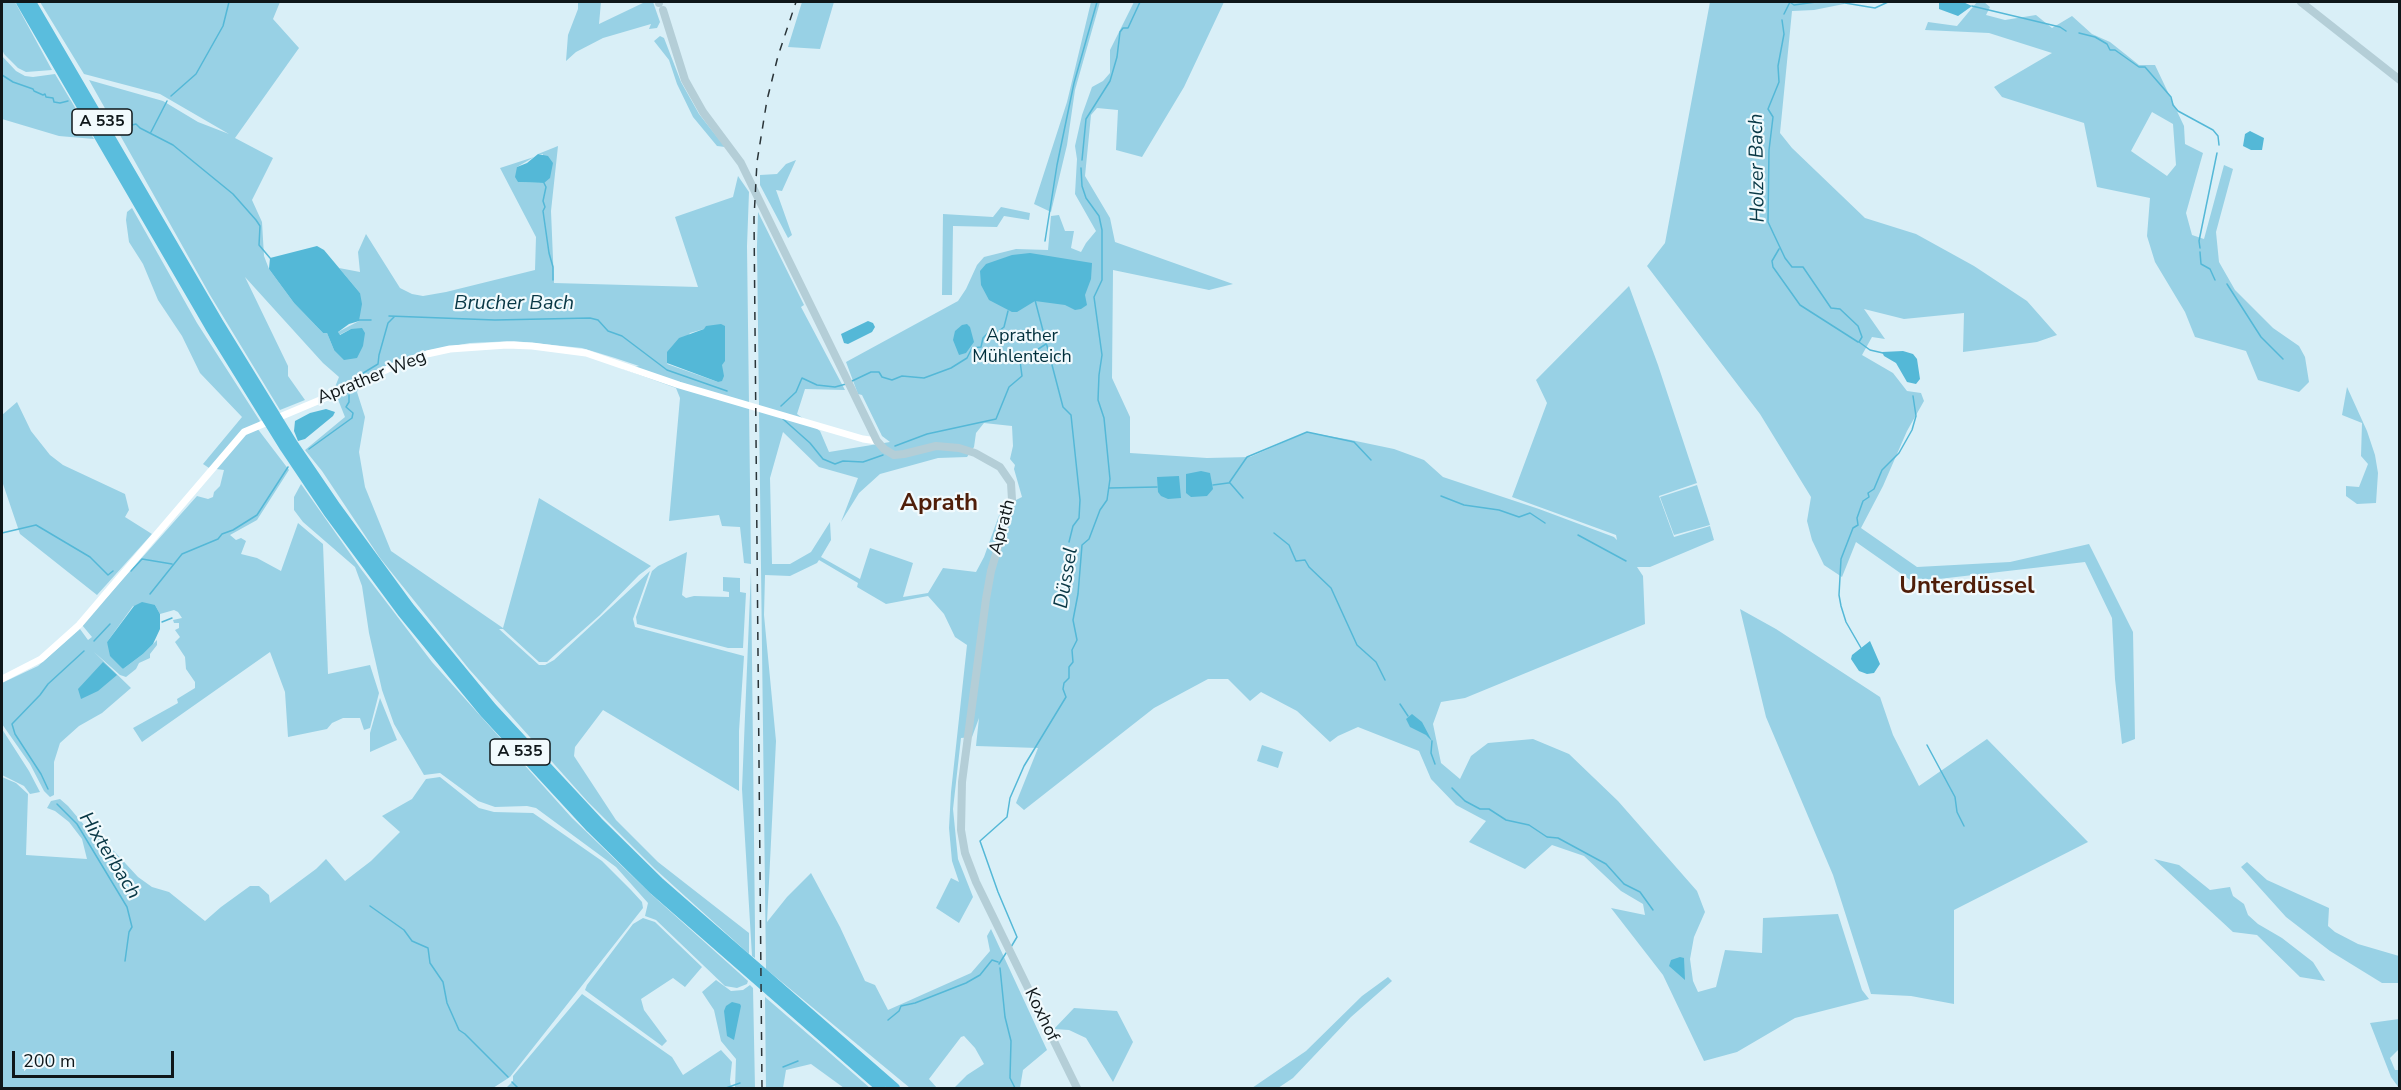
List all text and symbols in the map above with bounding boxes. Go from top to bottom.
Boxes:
road number: A 535 [72,109,132,135]
water label: Holzer Bach [1745,113,1771,223]
water label: Brucher Bach [454,292,574,316]
park label: Aprather Mühlenteich [972,326,1072,368]
street label: Aprather Weg [314,346,430,410]
district label: Aprath [900,490,978,518]
street label: Aprath [985,497,1021,557]
water label: Düssel [1050,545,1084,611]
district label: Unterdüssel [1899,573,2035,601]
road number: A 535 [490,739,550,765]
water label: Hixterbach [73,808,145,904]
street label: Koxhof [1019,985,1063,1045]
scale bar [15,1039,177,1077]
text: 200 m [23,1049,75,1073]

